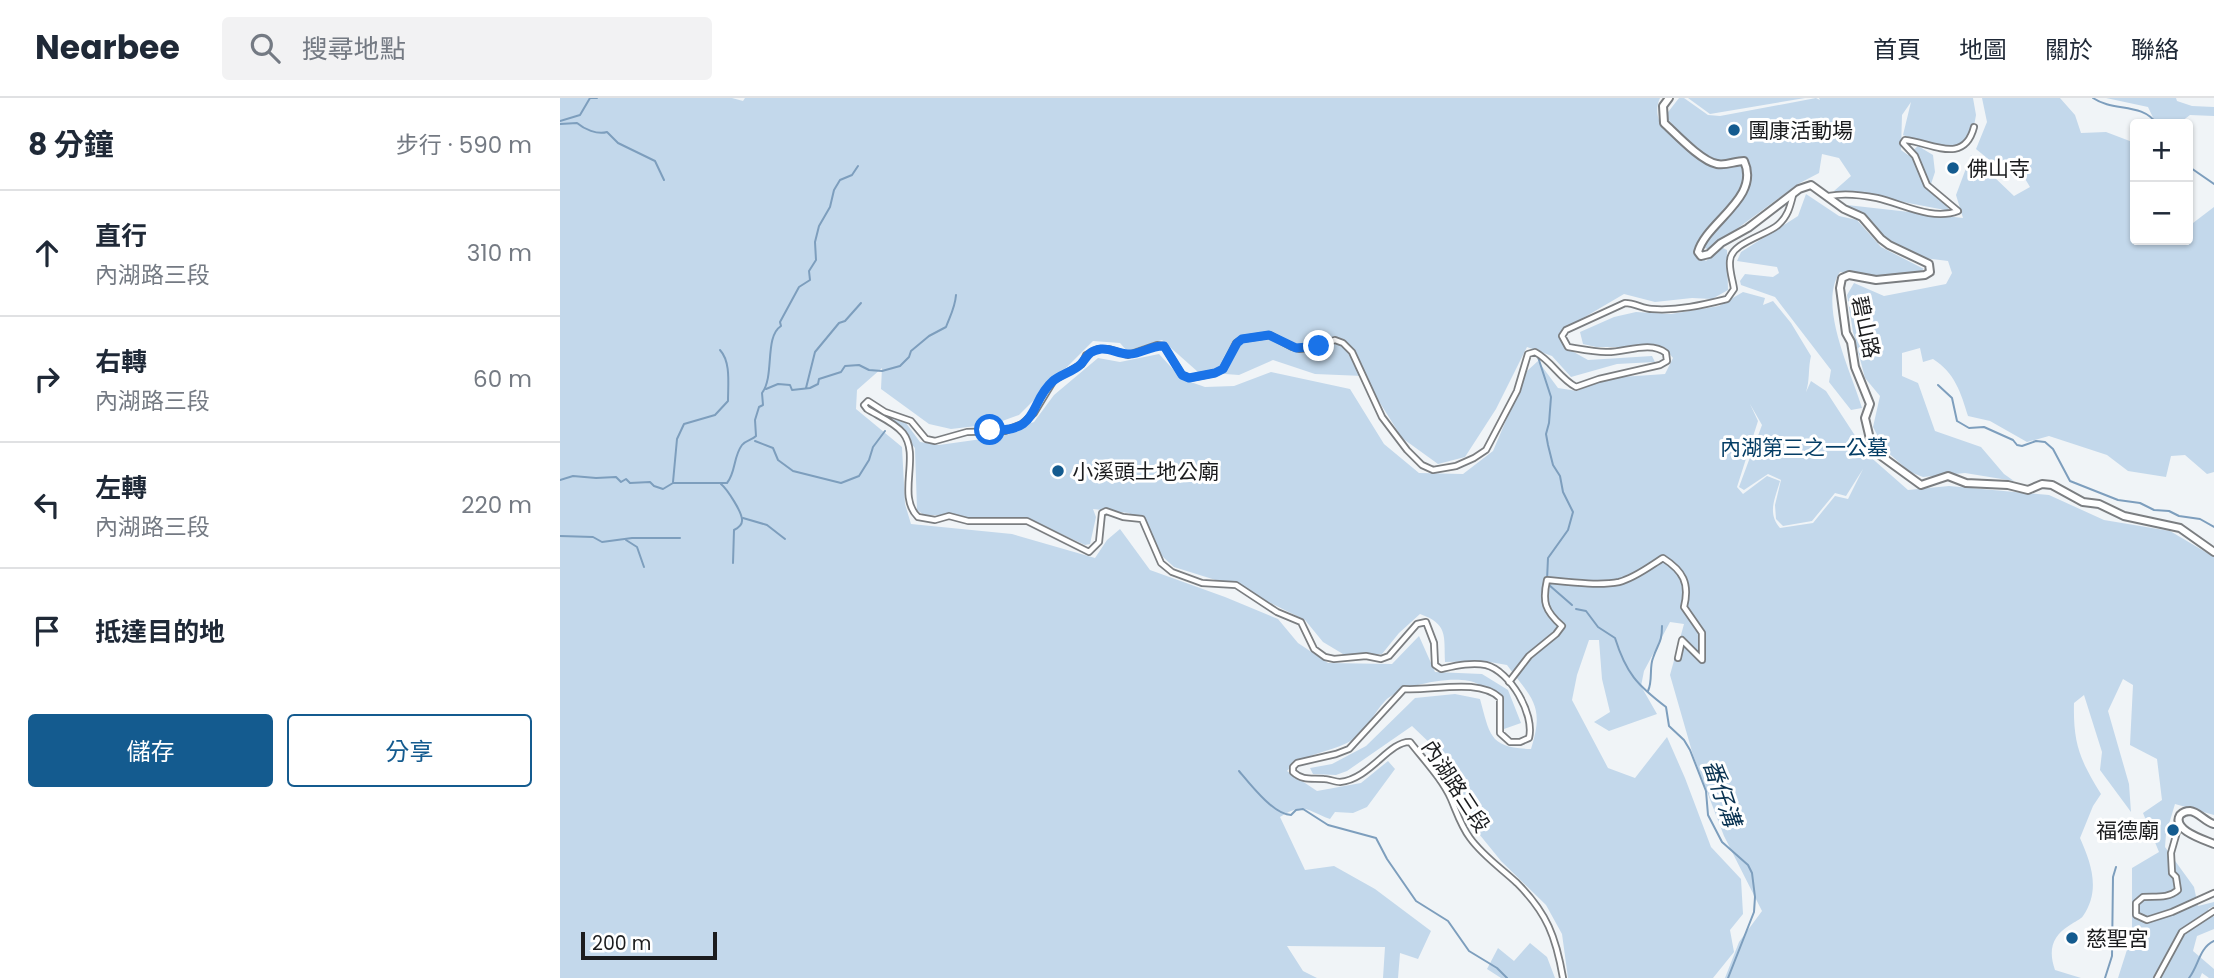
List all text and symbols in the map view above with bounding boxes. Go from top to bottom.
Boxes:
search box [222,17,712,80]
text: Nearbee [35,24,180,71]
icon: search [246,29,284,67]
text: 搜尋地點 [302,31,406,67]
text: 首頁 [1873,33,1921,66]
text: 地圖 [1959,33,2007,66]
text: 關於 [2045,33,2093,66]
text: 聯絡 [2131,33,2179,66]
place label: 團康活動場 [1748,116,1853,145]
map controls [2130,119,2193,245]
button: + [2130,119,2193,182]
marker: 團康活動場 [1726,122,1742,138]
text: 8 分鐘 [28,123,114,166]
text: 步行 · 590 m [396,129,532,161]
place label: 佛山寺 [1967,154,2030,183]
marker: 佛山寺 [1945,160,1961,176]
button: − [2130,182,2193,245]
text: 直行 [95,218,147,254]
icon: ahead [28,234,66,272]
text: 310 m [467,237,532,269]
text: 內湖路三段 [95,259,210,291]
street label: 碧山路 [1845,293,1887,361]
route end [1303,330,1334,361]
text: 右轉 [95,344,147,380]
icon: right [28,360,66,398]
text: 60 m [473,363,532,395]
text: 內湖路三段 [95,385,210,417]
route start [974,414,1005,445]
park label: 內湖第三之一公墓 [1720,433,1888,462]
place label: 小溪頭土地公廟 [1072,457,1219,486]
marker: 小溪頭土地公廟 [1050,463,1066,479]
text: 左轉 [95,470,147,506]
icon: left [28,486,66,524]
text: 220 m [461,489,532,521]
text: 內湖路三段 [95,511,210,543]
icon: arrive [28,612,66,650]
text: 抵達目的地 [95,614,225,650]
button: 儲存 [28,714,273,787]
button: 分享 [287,714,532,787]
street label: 內湖路三段 [1415,734,1497,838]
water label: 番仔溝 [1696,755,1749,834]
place label: 福德廟 [2096,816,2159,845]
marker: 福德廟 [2165,822,2181,838]
place label: 慈聖宮 [2086,924,2149,953]
scale bar [581,929,718,961]
text: 200 m [592,930,651,957]
marker: 慈聖宮 [2064,930,2080,946]

